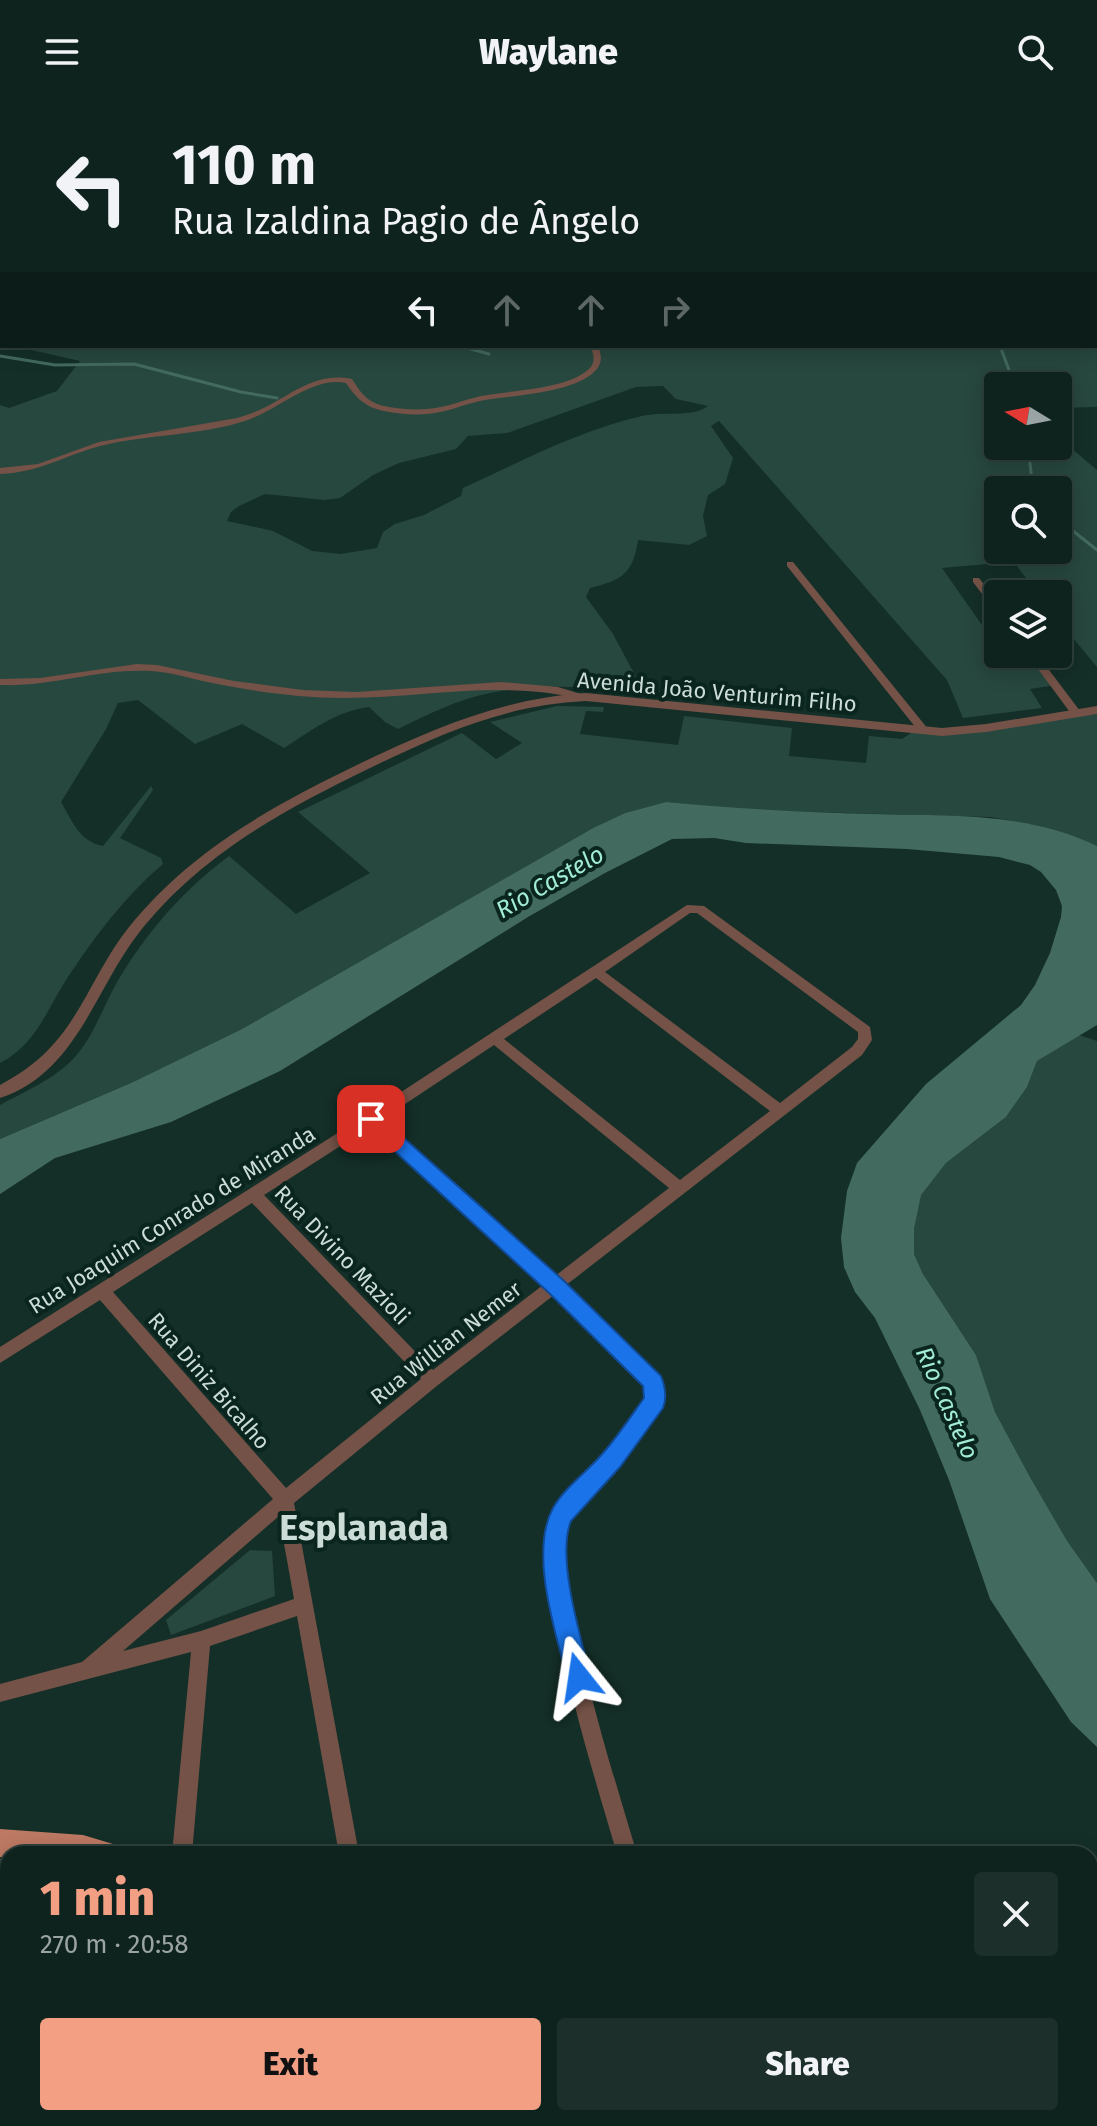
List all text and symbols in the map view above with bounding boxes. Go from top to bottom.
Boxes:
icon: menu [40,30,84,74]
text: Waylane [479,30,618,74]
icon: search [1013,30,1057,74]
text: 110 m [172,132,316,199]
icon: left [40,136,144,240]
text: Rua Izaldina Pagio de Ângelo [172,200,640,244]
icon: left [401,288,445,332]
icon: ahead [485,288,529,332]
icon: ahead [569,288,613,332]
icon: right [653,288,697,332]
north arrow [984,372,1072,460]
map controls [984,372,1072,668]
button: search [984,476,1072,564]
button: layers [984,580,1072,668]
street label: Avenida João Venturim Filho [576,666,858,718]
water label: Rio Castelo [491,840,609,924]
pin [337,1085,405,1153]
icon: arrive [349,1097,393,1141]
street label: Rua Joaquim Conrado de Miranda [24,1120,320,1320]
street label: Rua Divino Mazioli [269,1180,415,1330]
street label: Rua Willian Nemer [365,1275,527,1410]
street label: Rua Diniz Bicalho [142,1307,276,1455]
water label: Rio Castelo [910,1343,984,1463]
district label: Esplanada [279,1506,449,1550]
position arrow [537,1635,621,1719]
text: 1 min [40,1870,155,1928]
button: close [974,1872,1058,1956]
text: 270 m · 20:58 [40,1929,189,1960]
button: Exit [40,2018,541,2110]
button: Share [557,2018,1058,2110]

